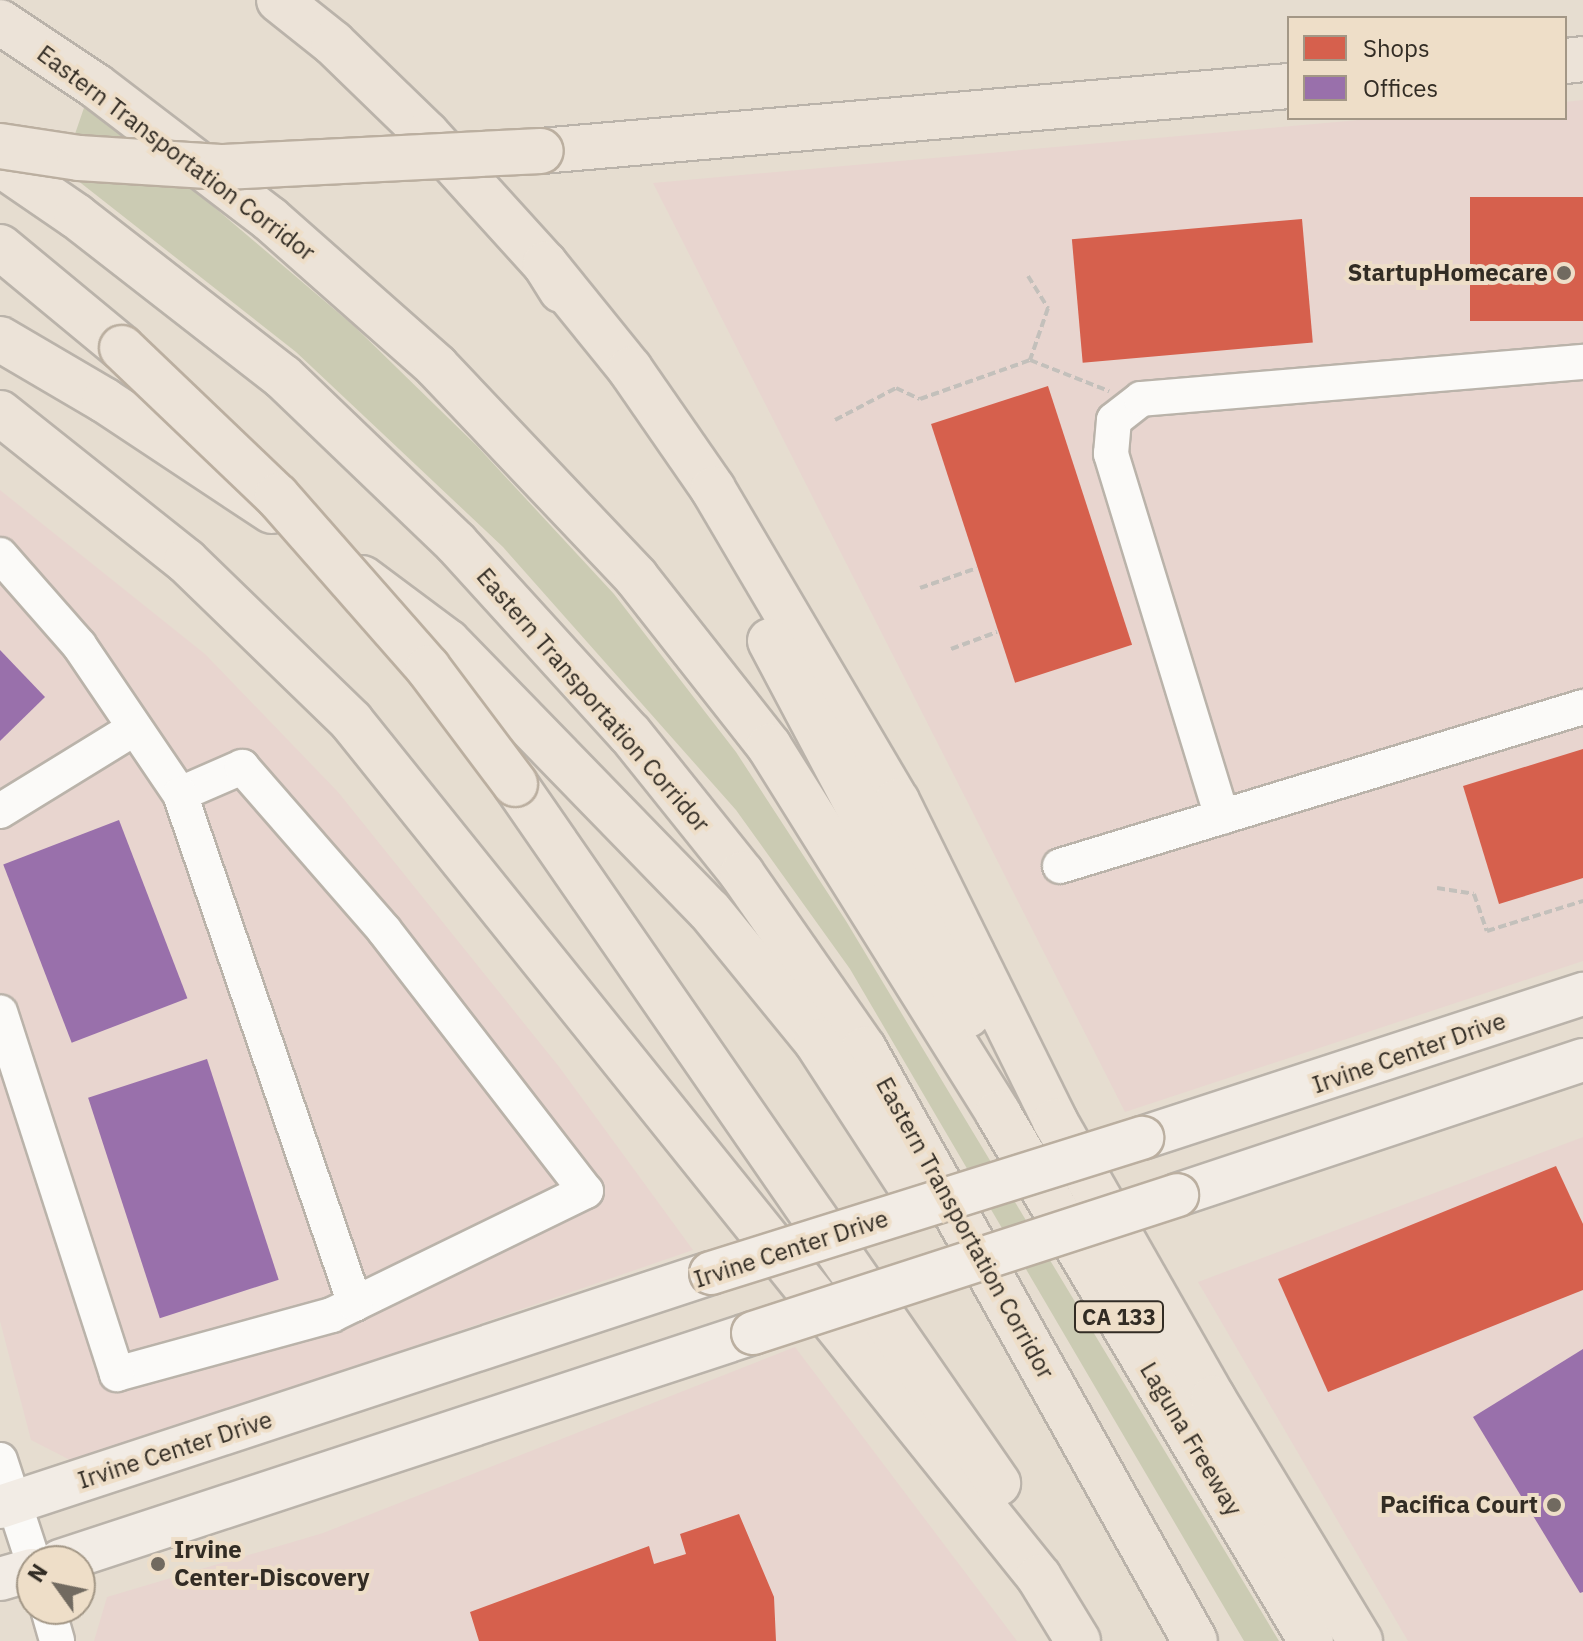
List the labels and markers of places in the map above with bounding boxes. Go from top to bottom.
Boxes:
place label: StartupHomecare [1347,259,1548,287]
marker: StartupHomecare [1555,264,1573,282]
place label: Pacifica Court [1380,1491,1538,1519]
marker: Pacifica Court [1545,1496,1563,1514]
place label: Irvine Center-Discovery [174,1536,370,1592]
marker: Irvine Center-Discovery [149,1555,167,1573]

